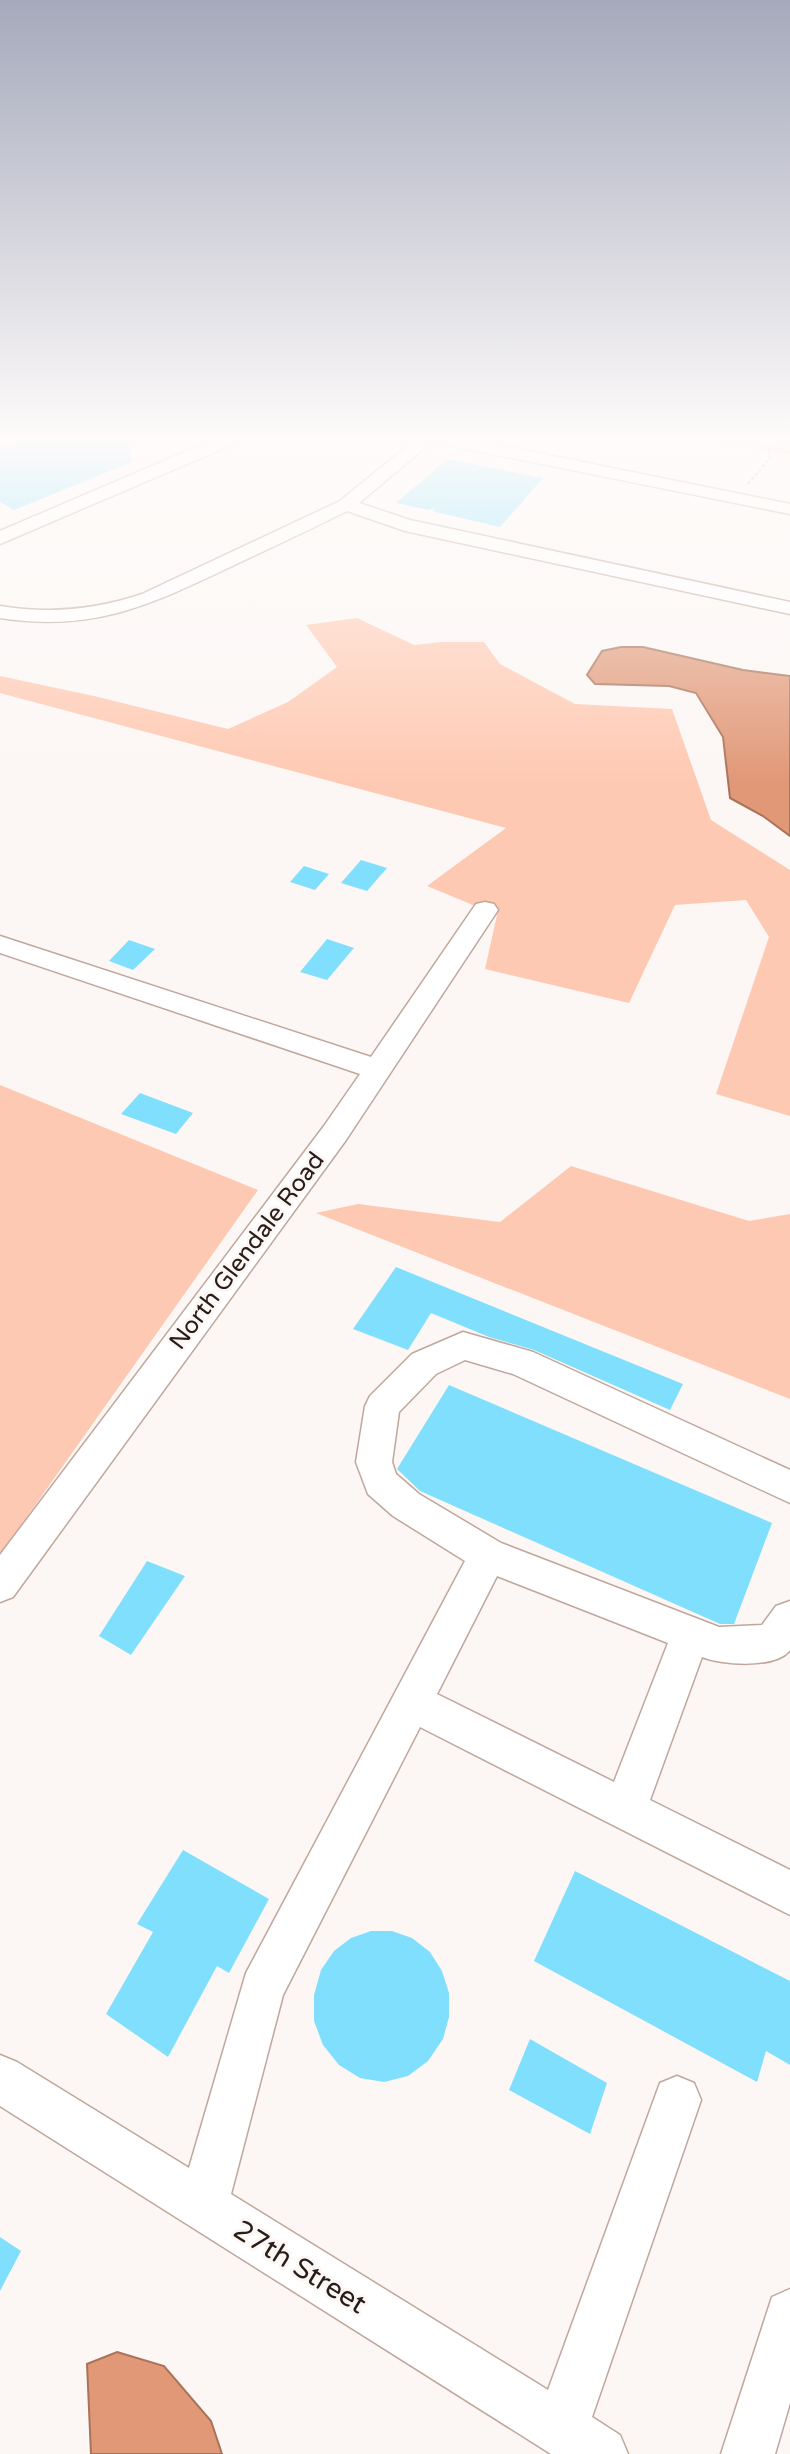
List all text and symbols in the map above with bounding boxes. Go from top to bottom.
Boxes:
street label: North Glendale Road [163,1146,331,1356]
street label: 27th Street [227,2213,373,2321]

